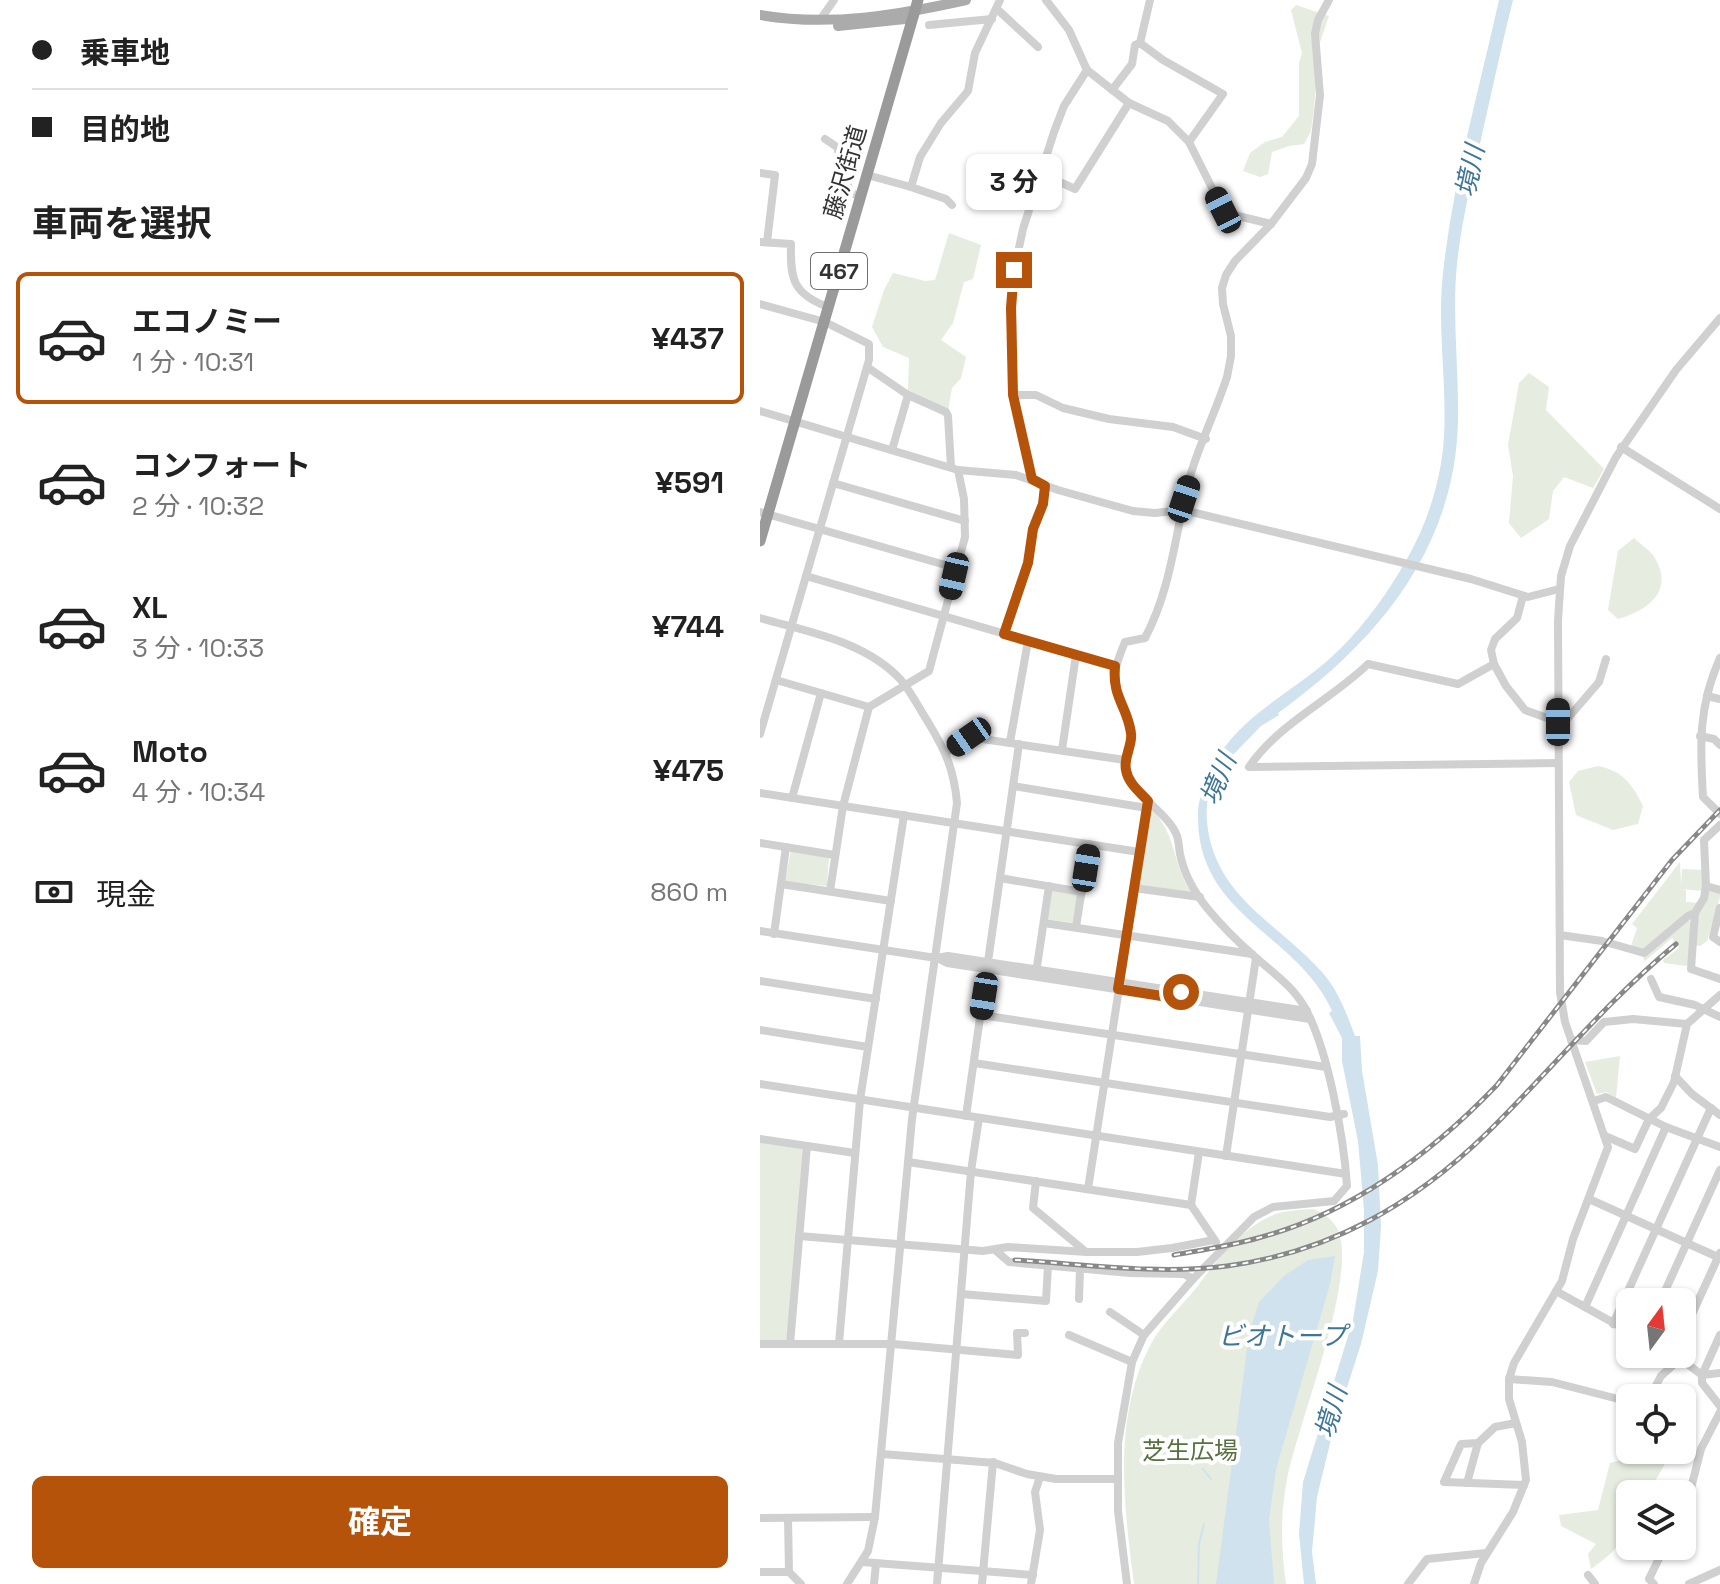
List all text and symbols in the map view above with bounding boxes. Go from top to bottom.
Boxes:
text: 乗車地 [80,33,170,72]
text: 目的地 [80,110,170,149]
street label: 藤沢街道 [817,122,873,222]
water label: 境川 [1448,139,1493,200]
callout: 3 分 [966,154,1062,210]
text: 3 分 [990,165,1038,199]
car [1201,183,1245,237]
text: 車両を選択 [32,201,212,247]
route end [996,252,1032,288]
road number: 467 [811,253,867,289]
icon: car [36,302,108,374]
text: エコノミー [132,302,282,341]
text: ¥437 [651,319,724,358]
text: 1 分 · 10:31 [132,345,254,379]
icon: car [36,446,108,518]
text: コンフォート [132,446,311,485]
text: ¥591 [655,463,724,502]
car [1165,472,1203,526]
text: 2 分 · 10:32 [132,489,264,523]
car [937,550,971,602]
text: XL [132,588,168,627]
icon: car [36,590,108,662]
text: ¥744 [652,607,724,646]
text: 3 分 · 10:33 [132,631,264,665]
car [1546,698,1570,746]
car [942,713,996,761]
text: Moto [132,732,208,771]
icon: car [36,734,108,806]
water label: 境川 [1192,746,1245,810]
text: ¥475 [653,751,724,790]
text: 4 分 · 10:34 [132,775,265,809]
car [1070,842,1102,894]
icon: cash [32,870,76,914]
text: 現金 [96,875,156,914]
text: 860 m [650,875,728,909]
car [968,970,1000,1022]
route start [1163,974,1199,1010]
north arrow [1616,1288,1696,1368]
map controls [1616,1288,1696,1560]
water label: ビオトープ [1218,1319,1351,1353]
water label: 境川 [1307,1379,1355,1442]
button: locate [1616,1384,1696,1464]
park label: 芝生広場 [1142,1435,1238,1466]
button: 確定 [32,1476,728,1568]
button: layers [1616,1480,1696,1560]

